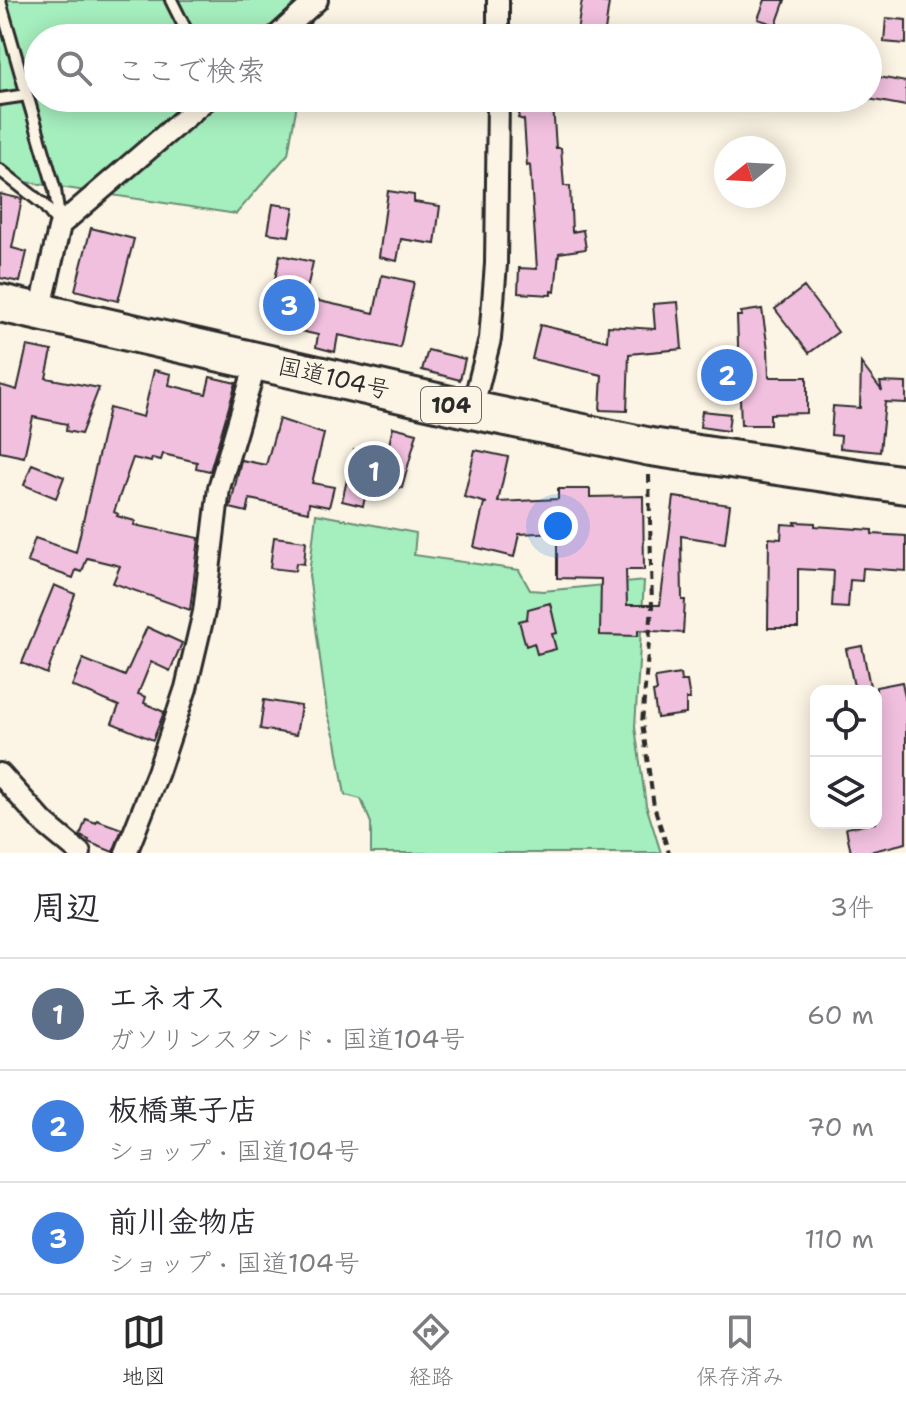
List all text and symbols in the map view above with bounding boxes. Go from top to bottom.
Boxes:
search box [24,24,882,112]
icon: search [52,46,96,90]
text: ここで検索 [116,50,266,91]
north arrow [714,136,786,208]
pin: 3 [263,275,315,335]
pin: 2 [701,345,753,405]
street label: 国道104号 [275,350,393,406]
road number: 104 [421,387,481,423]
pin: 1 [348,441,400,501]
your location [538,506,578,546]
map controls [810,685,882,829]
button: locate [810,685,882,757]
button: layers [810,757,882,829]
text: 周辺 [32,884,100,930]
text: 3件 [830,889,874,924]
text: エネオス [108,977,226,1018]
text: 1 [52,997,64,1032]
text: 60 m [807,997,874,1032]
text: ガソリンスタンド · 国道104号 [108,1021,465,1056]
text: 板橋菓子店 [108,1089,258,1130]
text: 2 [49,1109,67,1144]
text: 70 m [807,1109,874,1144]
text: ショップ · 国道104号 [108,1133,360,1168]
text: 前川金物店 [108,1201,258,1242]
text: 3 [49,1221,67,1256]
text: 110 m [804,1221,874,1256]
text: ショップ · 国道104号 [108,1245,360,1280]
tab: 地図 [122,1310,166,1391]
tab: 経路 [409,1310,453,1391]
tab: 保存済み [696,1310,784,1391]

